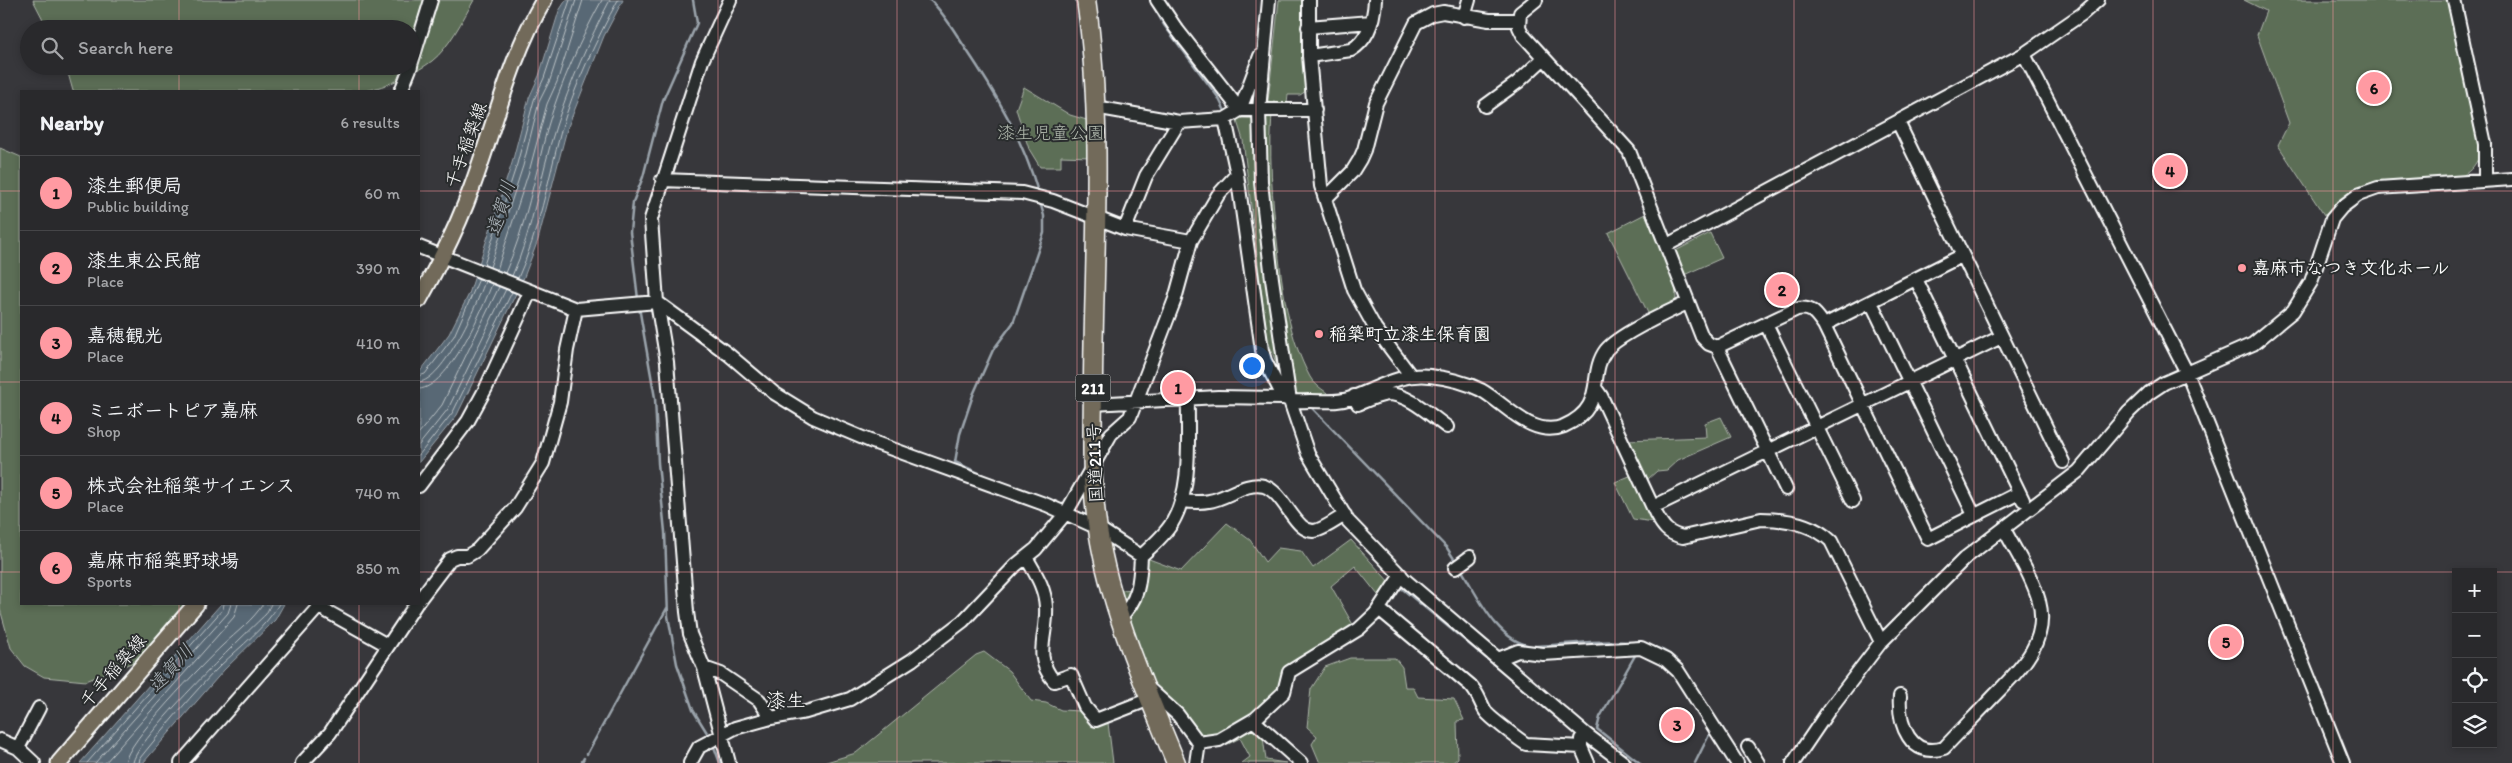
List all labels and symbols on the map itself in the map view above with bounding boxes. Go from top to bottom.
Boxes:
pin: 6 [2358,69,2390,107]
street label: 千手稲築線 [440,99,492,191]
park label: 漆生児童公園 [997,122,1105,144]
pin: 4 [2154,152,2186,190]
water label: 遠賀川 [481,178,520,239]
place label: 嘉麻市なつき文化ホール [2252,257,2449,279]
marker: 嘉麻市なつき文化ホール [2236,262,2248,274]
pin: 2 [1766,271,1798,309]
place label: 稲築町立漆生保育園 [1329,323,1491,345]
marker: 稲築町立漆生保育園 [1313,328,1325,340]
your location [1239,353,1265,379]
pin: 1 [1162,369,1194,407]
road number: 211 [1076,374,1110,402]
street label: 国道211号 [1083,423,1107,503]
pin: 5 [2210,623,2242,661]
street label: 千手稲築線 [75,630,151,712]
water label: 遠賀川 [143,639,198,697]
district label: 漆生 [766,688,806,712]
pin: 3 [1661,706,1693,744]

